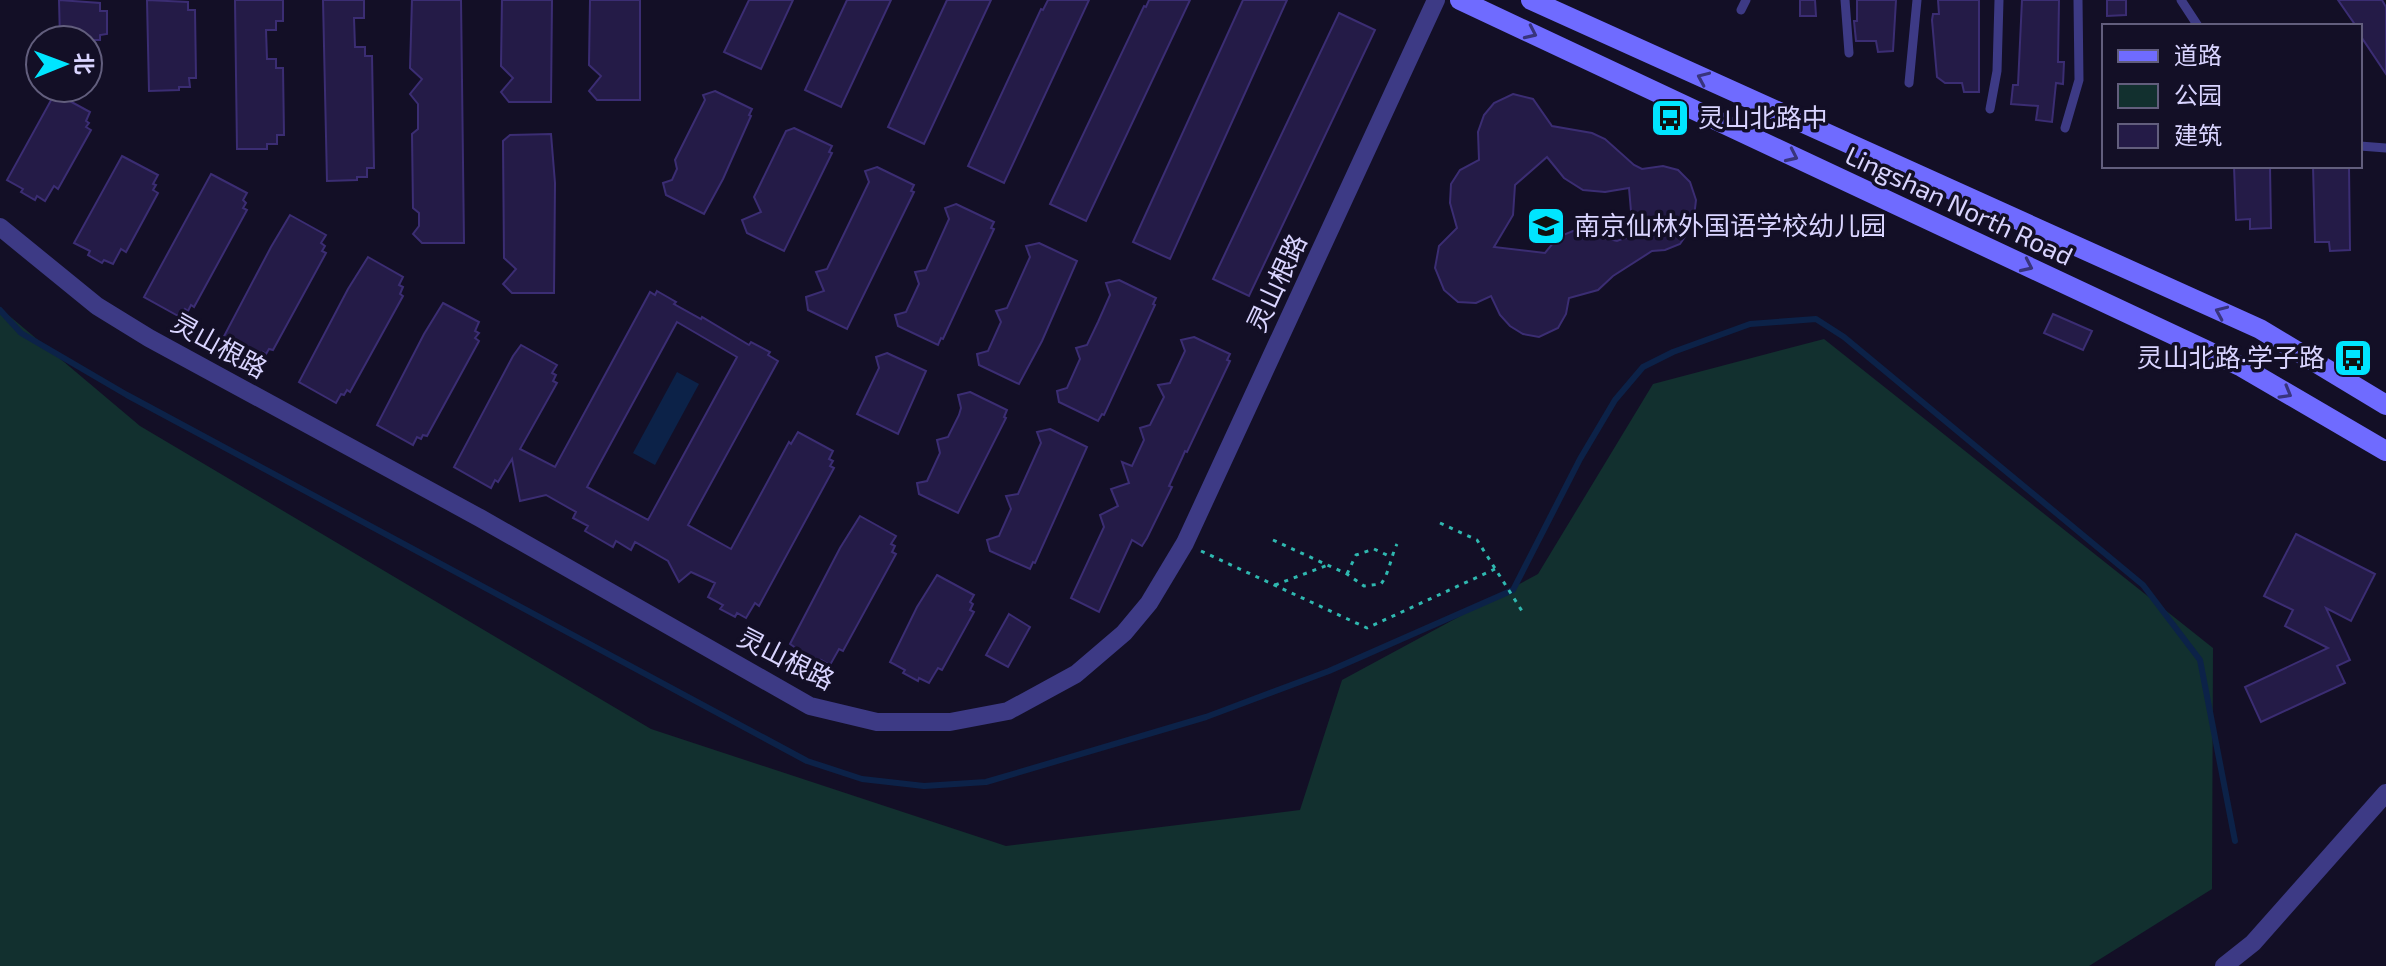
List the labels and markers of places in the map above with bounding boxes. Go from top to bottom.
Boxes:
bus stop icon: 灵山北路中 [1649,97,1691,139]
place label: 灵山北路中 [1698,101,1828,132]
school or university icon: 南京仙林外国语学校幼儿园 [1525,205,1567,247]
place label: 南京仙林外国语学校幼儿园 [1574,209,1886,240]
bus stop icon: 灵山北路·学子路 [2332,337,2374,379]
place label: 灵山北路·学子路 [2137,341,2325,372]

